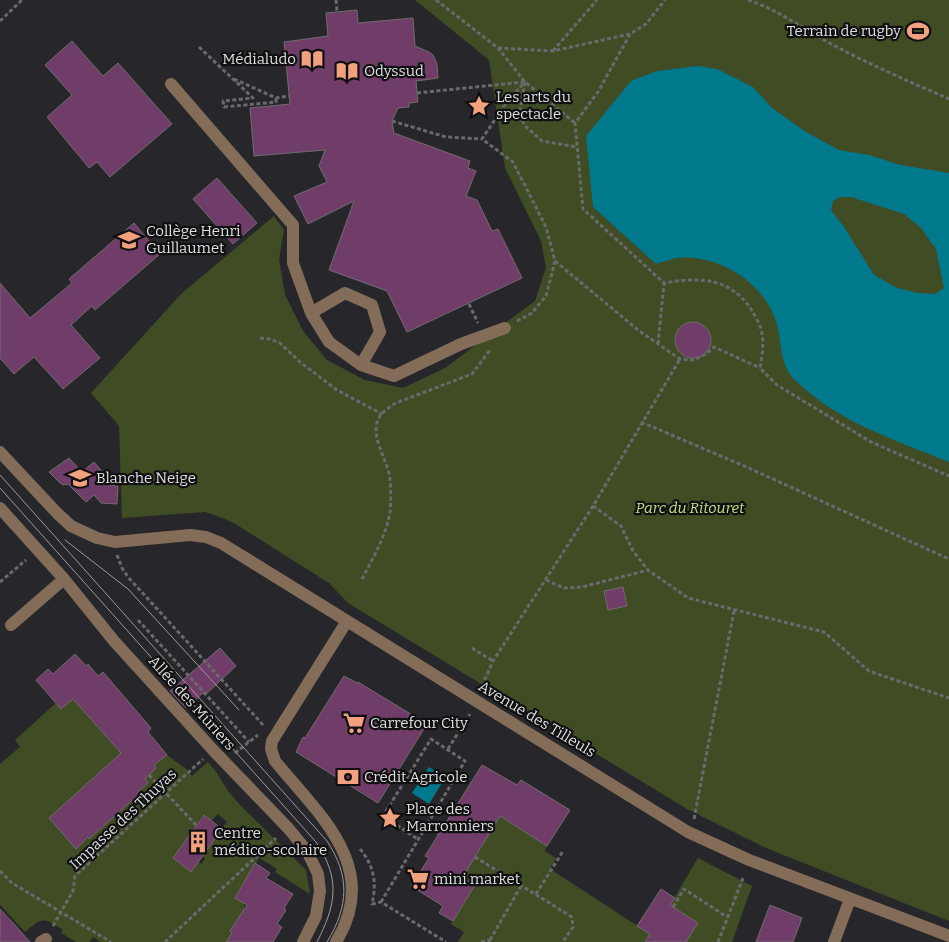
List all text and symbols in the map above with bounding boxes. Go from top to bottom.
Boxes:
sports icon: Terrain de rugby [905,18,931,44]
place label: Terrain de rugby [787,22,901,40]
library icon: Médialudo [299,46,325,72]
place label: Médialudo [222,50,296,68]
library icon: Odyssud [334,58,360,84]
place label: Odyssud [364,62,424,80]
place label: Les arts du spectacle [496,88,571,123]
place icon: Les arts du spectacle [466,93,492,119]
place label: Collège Henri Guillaumet [146,222,241,257]
school or university icon: Collège Henri Guillaumet [116,227,142,253]
school or university icon: Blanche Neige [67,465,93,491]
place label: Blanche Neige [96,469,196,487]
park label: Parc du Ritouret [636,499,745,517]
street label: Allée des Mûriers [145,652,239,754]
street label: Avenue des Tilleuls [475,677,599,761]
supermarket icon: Carrefour City [341,710,367,736]
place label: Carrefour City [370,714,468,732]
bank icon: Crédit Agricole [335,764,361,790]
street label: Impasse des Thuyas [66,765,180,873]
place label: Crédit Agricole [364,768,467,786]
place label: Place des Marronniers [406,800,494,835]
place icon: Place des Marronniers [377,805,403,831]
place label: Centre médico-scolaire [214,824,327,859]
building icon: Centre médico-scolaire [185,829,211,855]
supermarket icon: mini market [405,866,431,892]
place label: mini market [434,870,521,888]

